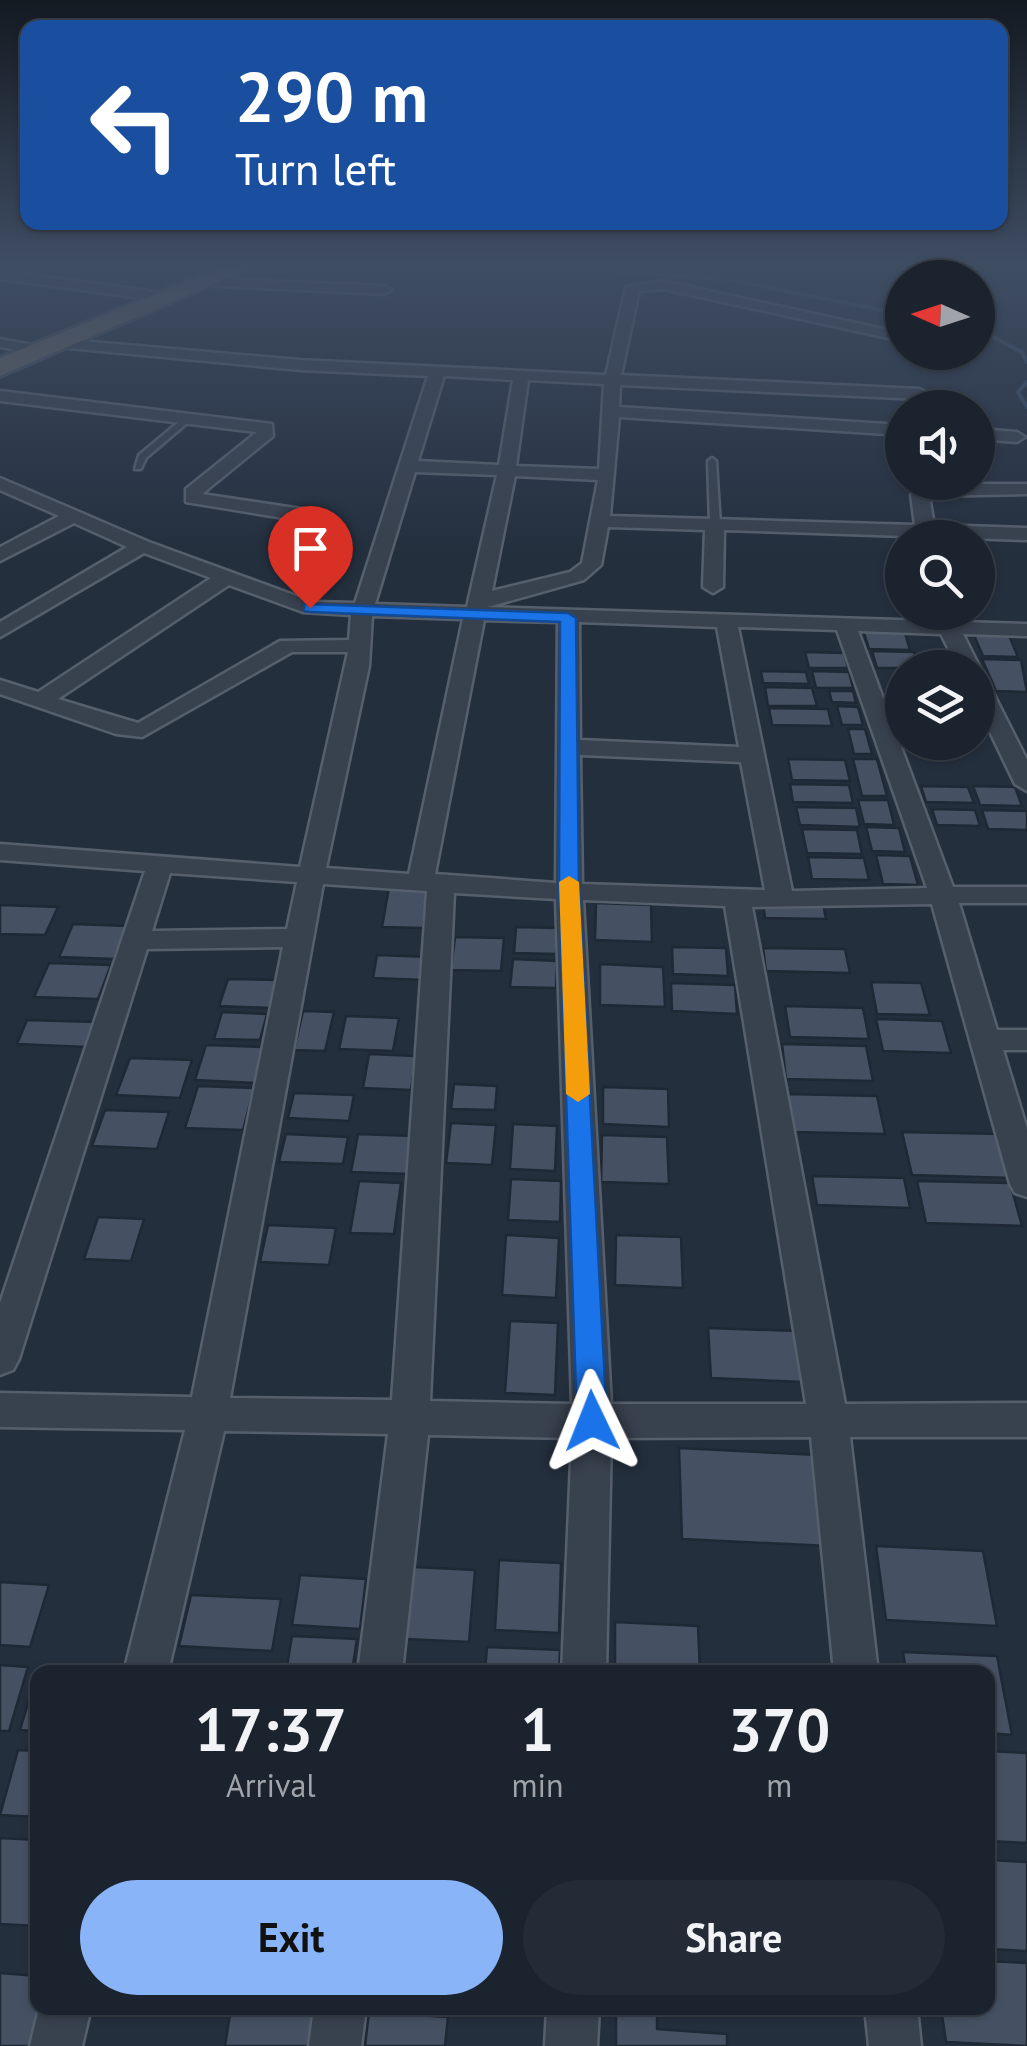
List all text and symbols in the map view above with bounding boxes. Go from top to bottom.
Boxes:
text: 290 m [235,51,428,141]
icon: left [70,60,200,190]
text: Turn left [235,139,396,197]
north arrow [885,260,995,370]
map controls [885,260,995,760]
button: sound [885,390,995,500]
pin [268,506,353,609]
button: search [885,520,995,630]
icon: arrive [283,521,338,576]
button: layers [885,650,995,760]
position arrow [540,1369,644,1473]
text: 17:37 [195,1690,347,1768]
text: 1 [521,1690,555,1768]
text: 370 [728,1690,830,1768]
text: Arrival [226,1764,316,1806]
text: min [512,1764,564,1806]
text: m [766,1764,792,1806]
button: Exit [80,1880,503,1995]
button: Share [523,1880,945,1995]

